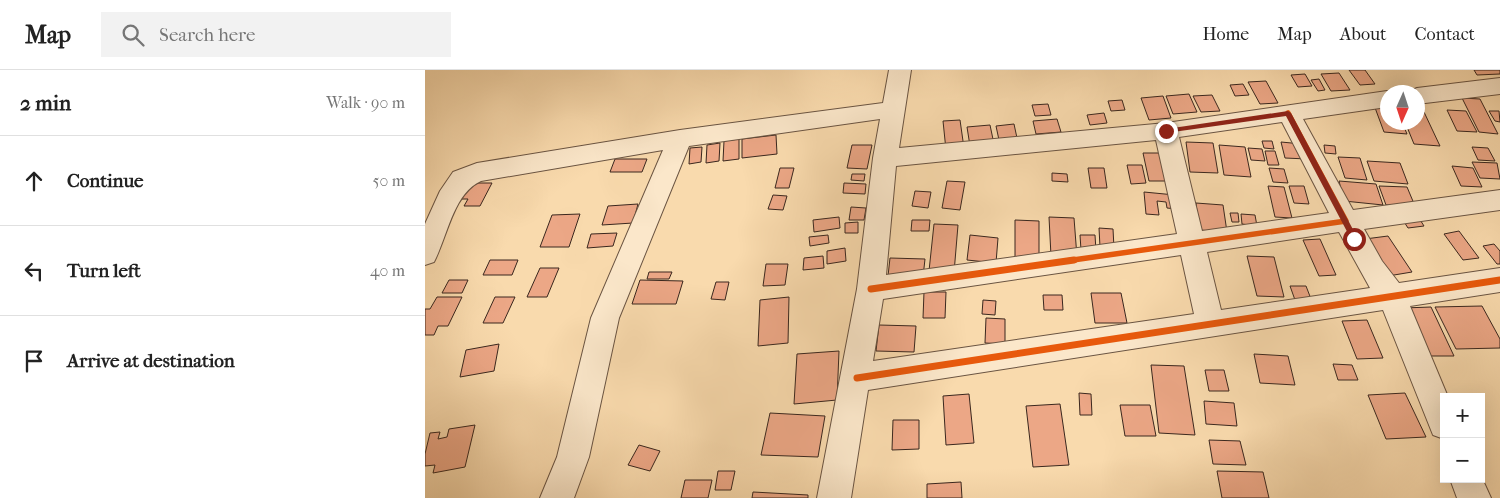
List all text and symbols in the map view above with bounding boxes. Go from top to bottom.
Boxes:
search box [101,12,451,57]
text: Map [25,21,71,49]
icon: search [119,21,147,49]
text: Search here [159,24,255,46]
text: Home [1202,24,1249,45]
text: Map [1277,24,1312,45]
text: About [1340,24,1386,45]
text: Contact [1414,24,1475,45]
north arrow [1380,85,1425,130]
text: 2 min [20,91,71,115]
text: Walk · 90 m [326,93,405,112]
route end [1155,120,1178,143]
icon: ahead [20,167,48,195]
text: Continue [67,170,143,192]
text: 50 m [373,171,405,190]
route start [1343,228,1366,251]
icon: left [20,257,48,285]
text: Turn left [67,260,141,282]
text: 40 m [370,261,405,280]
icon: arrive [20,347,48,375]
text: Arrive at destination [67,350,235,372]
map controls [1440,393,1485,483]
button: + [1440,393,1485,438]
button: − [1440,438,1485,483]

